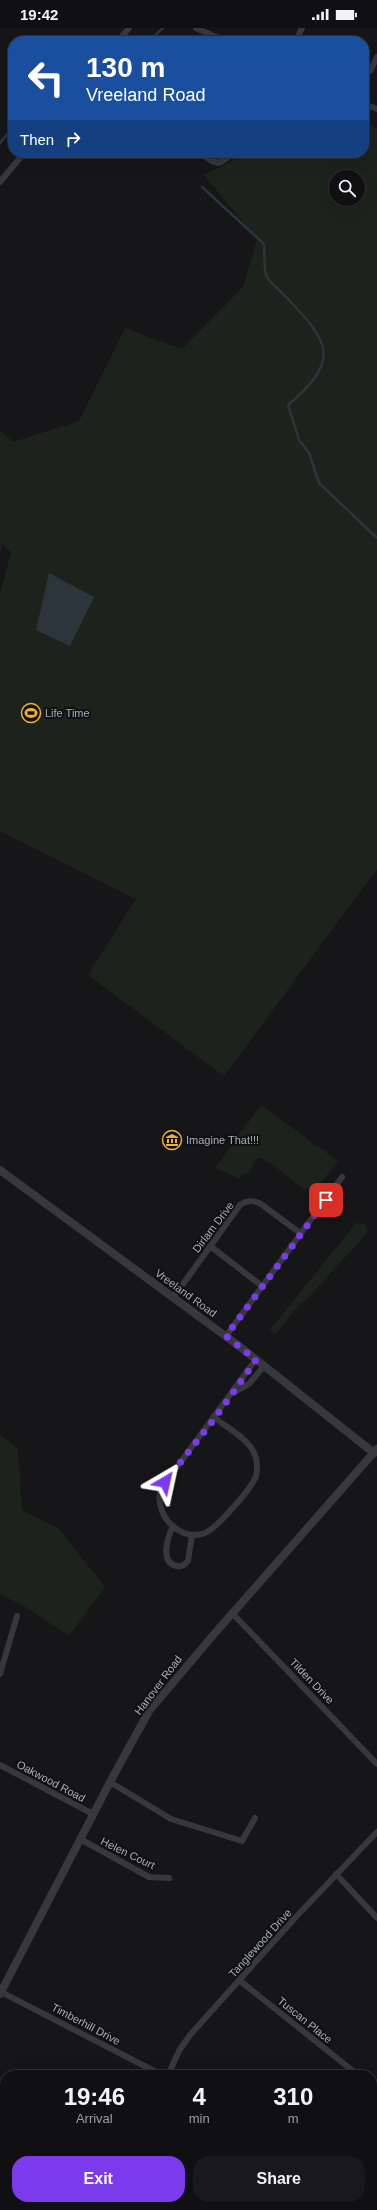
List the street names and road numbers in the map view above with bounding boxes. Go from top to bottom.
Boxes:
street label: Dirlam Drive [190,1199,236,1255]
street label: Vreeland Road [153,1267,219,1319]
street label: Hanover Road [132,1653,184,1717]
street label: Tilden Drive [287,1656,337,1706]
street label: Oakwood Road [15,1758,87,1804]
street label: Helen Court [99,1835,157,1871]
street label: Tanglewood Drive [226,1906,294,1980]
street label: Tuscan Place [275,1994,335,2046]
street label: Timberhill Drive [50,2001,122,2047]

